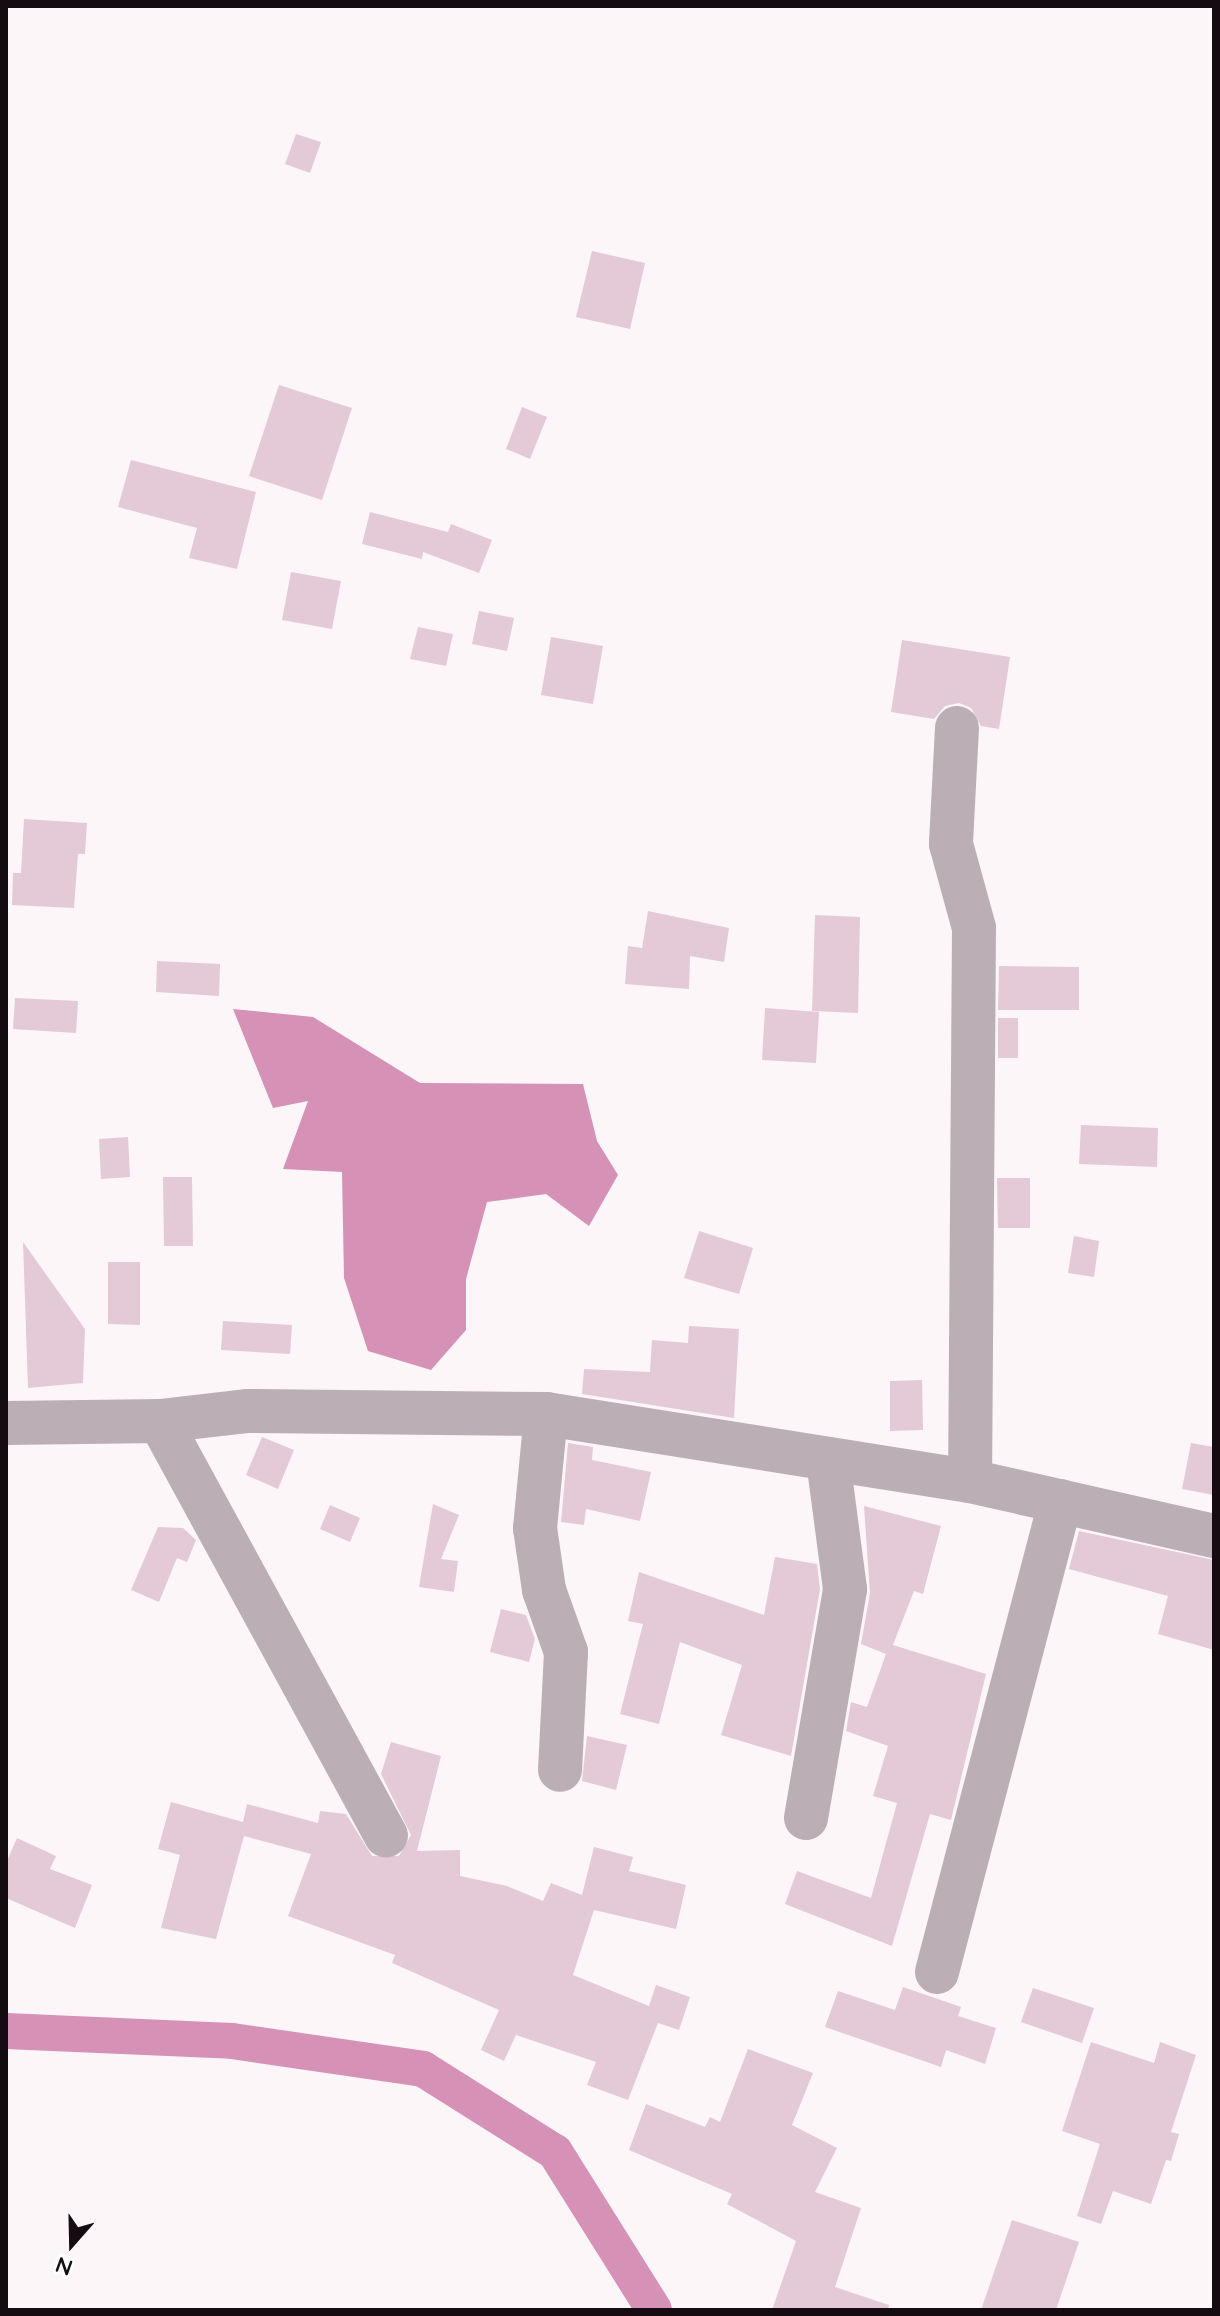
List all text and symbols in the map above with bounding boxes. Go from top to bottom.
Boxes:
north arrow [32,2204,112,2284]
text: N [51,2251,76,2282]

